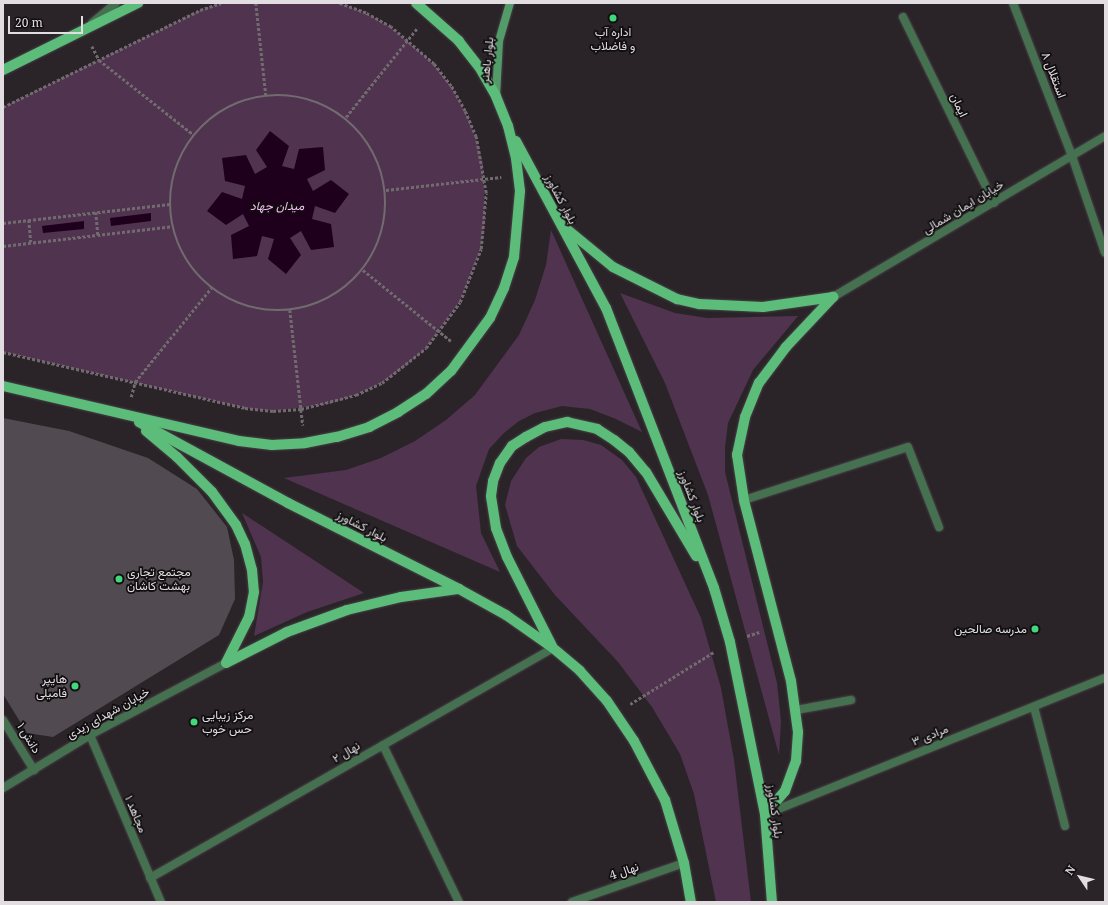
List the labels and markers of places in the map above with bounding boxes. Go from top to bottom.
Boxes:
marker: اداره آب و فاضلاب [608,13,618,23]
place label: اداره آب و فاضلاب [591,25,635,53]
place label: مجتمع تجاری بهشت کاشان [127,565,191,593]
marker: مجتمع تجاری بهشت کاشان [114,574,124,584]
place label: مدرسه صالحین [954,622,1027,636]
marker: مدرسه صالحین [1030,624,1040,634]
place label: هایپر فامیلی [36,672,67,700]
marker: هایپر فامیلی [70,681,80,691]
place label: مرکز زیبایی حس خوب [202,708,253,736]
marker: مرکز زیبایی حس خوب [189,717,199,727]

